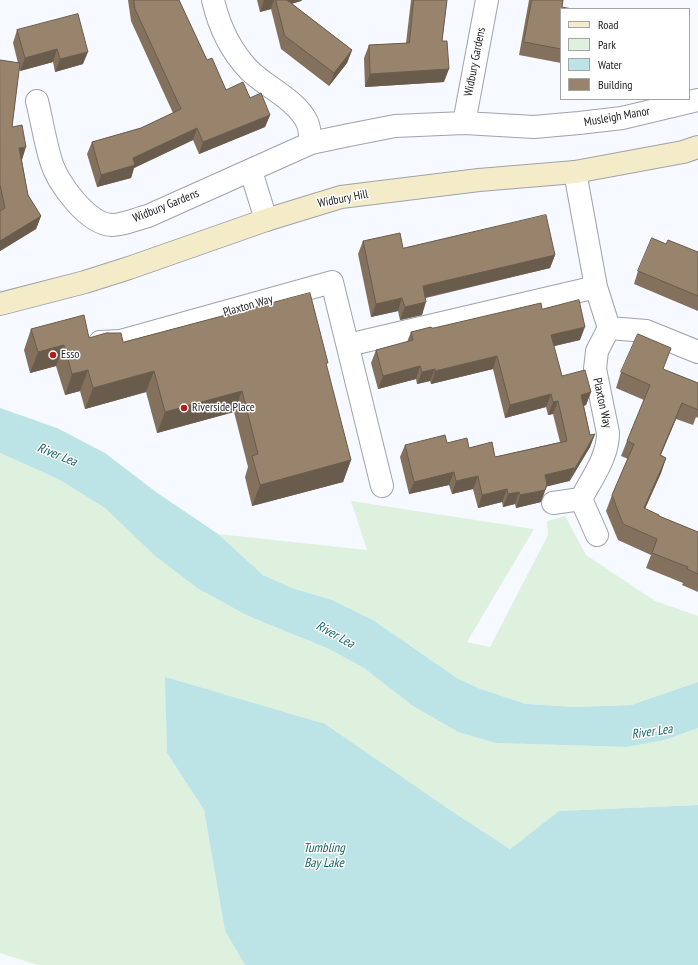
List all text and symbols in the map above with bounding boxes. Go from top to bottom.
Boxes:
legend [560,8,690,100]
text: Road [598,17,618,32]
street label: Widbury Gardens [461,26,489,98]
text: Park [598,37,616,52]
text: Water [598,57,622,72]
text: Building [598,77,633,92]
street label: Musleigh Manor [583,104,651,130]
street label: Widbury Gardens [131,186,201,226]
street label: Widbury Hill [316,187,370,211]
street label: Plaxton Way [221,292,275,320]
place label: Esso [61,348,79,362]
marker: Esso [48,350,58,360]
street label: Plaxton Way [590,377,614,429]
place label: Riverside Place [192,401,255,415]
marker: Riverside Place [179,403,189,413]
water label: River Lea [35,440,79,470]
water label: River Lea [313,618,357,652]
water label: River Lea [631,721,673,743]
water label: Tumbling Bay Lake [303,840,345,871]

